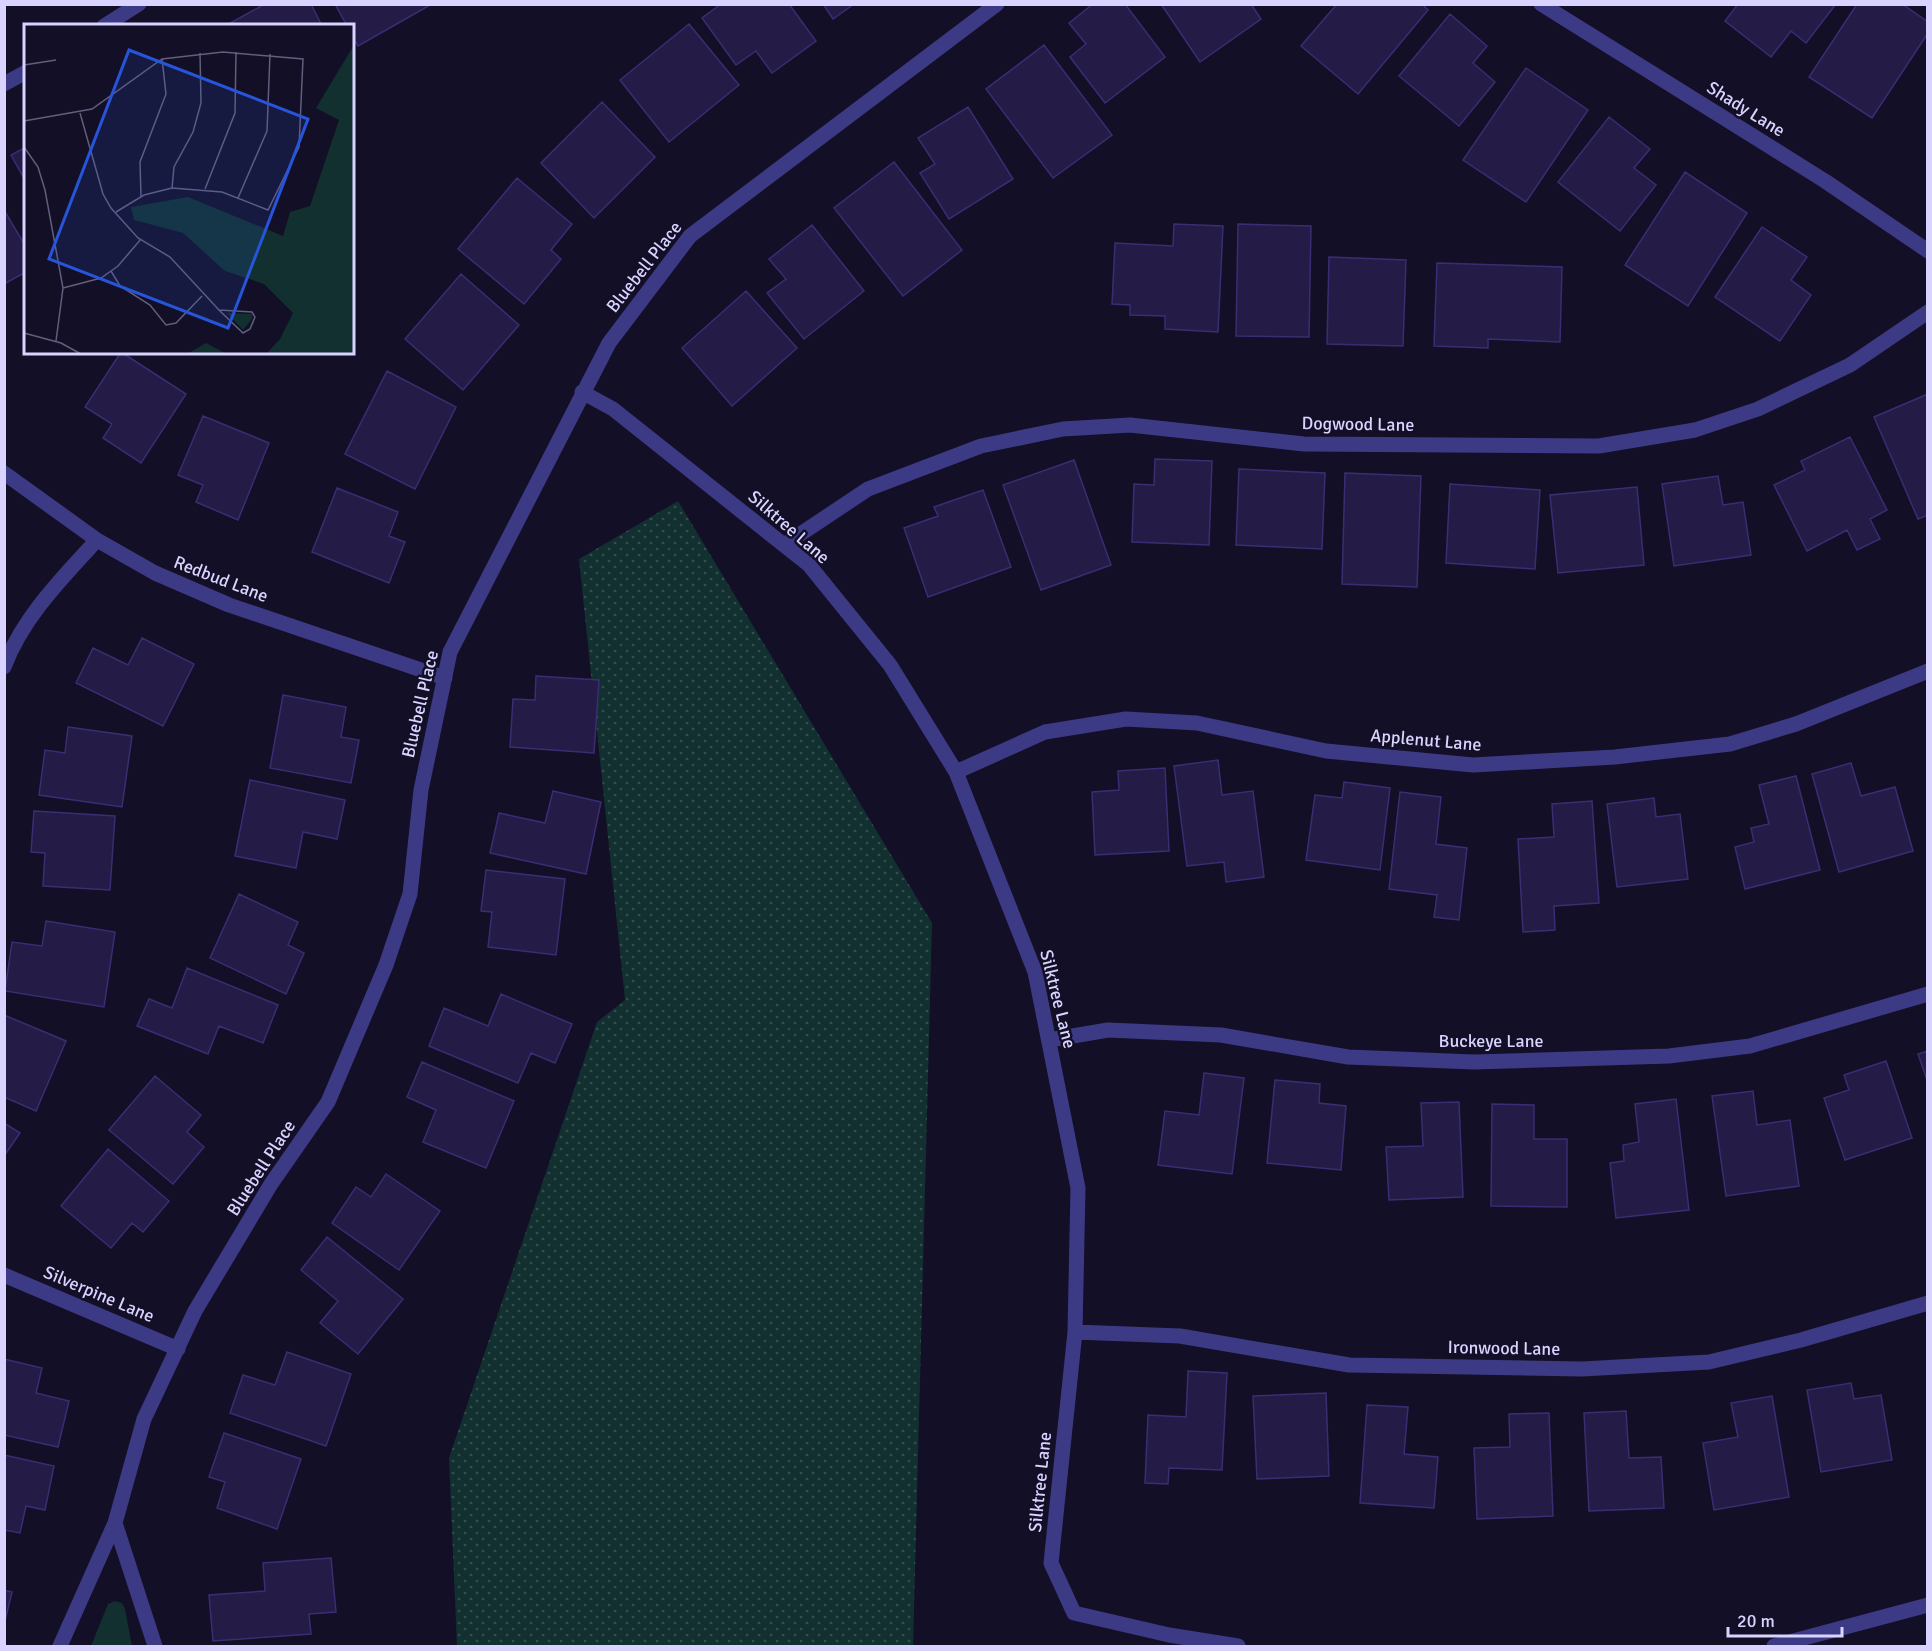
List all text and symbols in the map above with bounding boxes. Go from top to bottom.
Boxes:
inset map [24,24,354,354]
street label: Shady Lane [1703,76,1789,142]
street label: Bluebell Place [602,217,686,317]
street label: Dogwood Lane [1301,412,1415,436]
street label: Silktree Lane [744,486,834,568]
street label: Redbud Lane [171,551,271,607]
street label: Bluebell Place [397,648,443,760]
street label: Applenut Lane [1370,724,1482,756]
street label: Silktree Lane [1035,947,1081,1051]
street label: Buckeye Lane [1439,1030,1543,1052]
street label: Bluebell Place [222,1116,300,1220]
street label: Silverpine Lane [40,1261,158,1327]
street label: Ironwood Lane [1448,1336,1560,1360]
street label: Silktree Lane [1024,1431,1056,1533]
scale bar [1728,1600,1842,1638]
text: 20 m [1737,1610,1775,1632]

